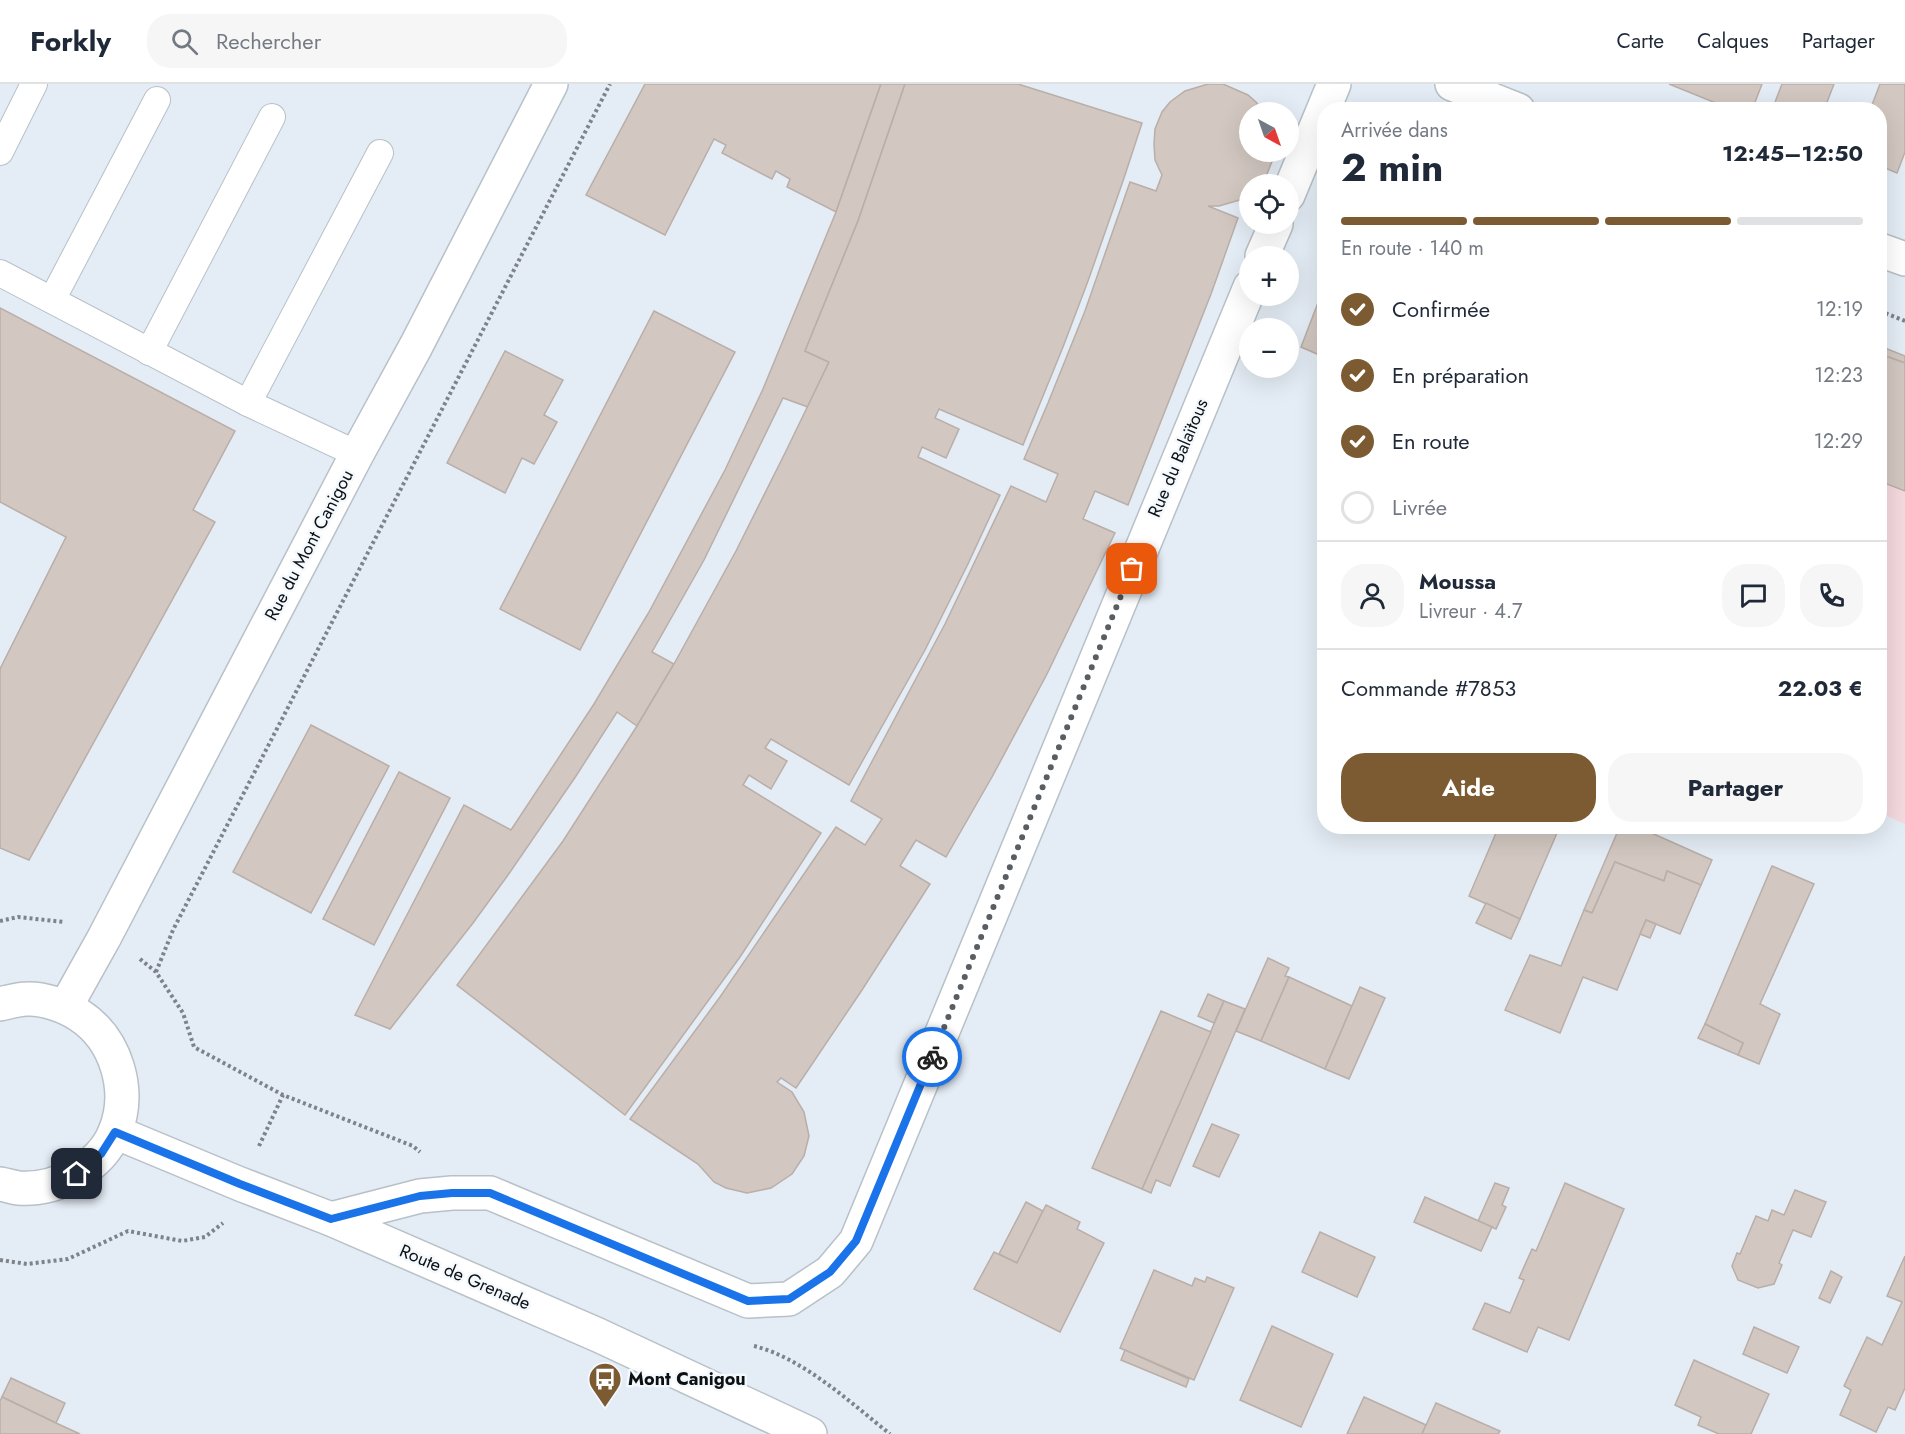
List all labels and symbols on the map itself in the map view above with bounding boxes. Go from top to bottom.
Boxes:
north arrow [1239,102,1299,162]
street label: Rue du Balaïtous [1141,395,1215,521]
street label: Rue du Mont Canigou [258,465,360,625]
pin [1106,543,1157,594]
courier [902,1027,962,1087]
pin [51,1148,102,1199]
street label: Route de Grenade [395,1238,535,1316]
bus stop icon: Mont Canigou [587,1361,623,1408]
place label: Mont Canigou [628,1366,746,1392]

